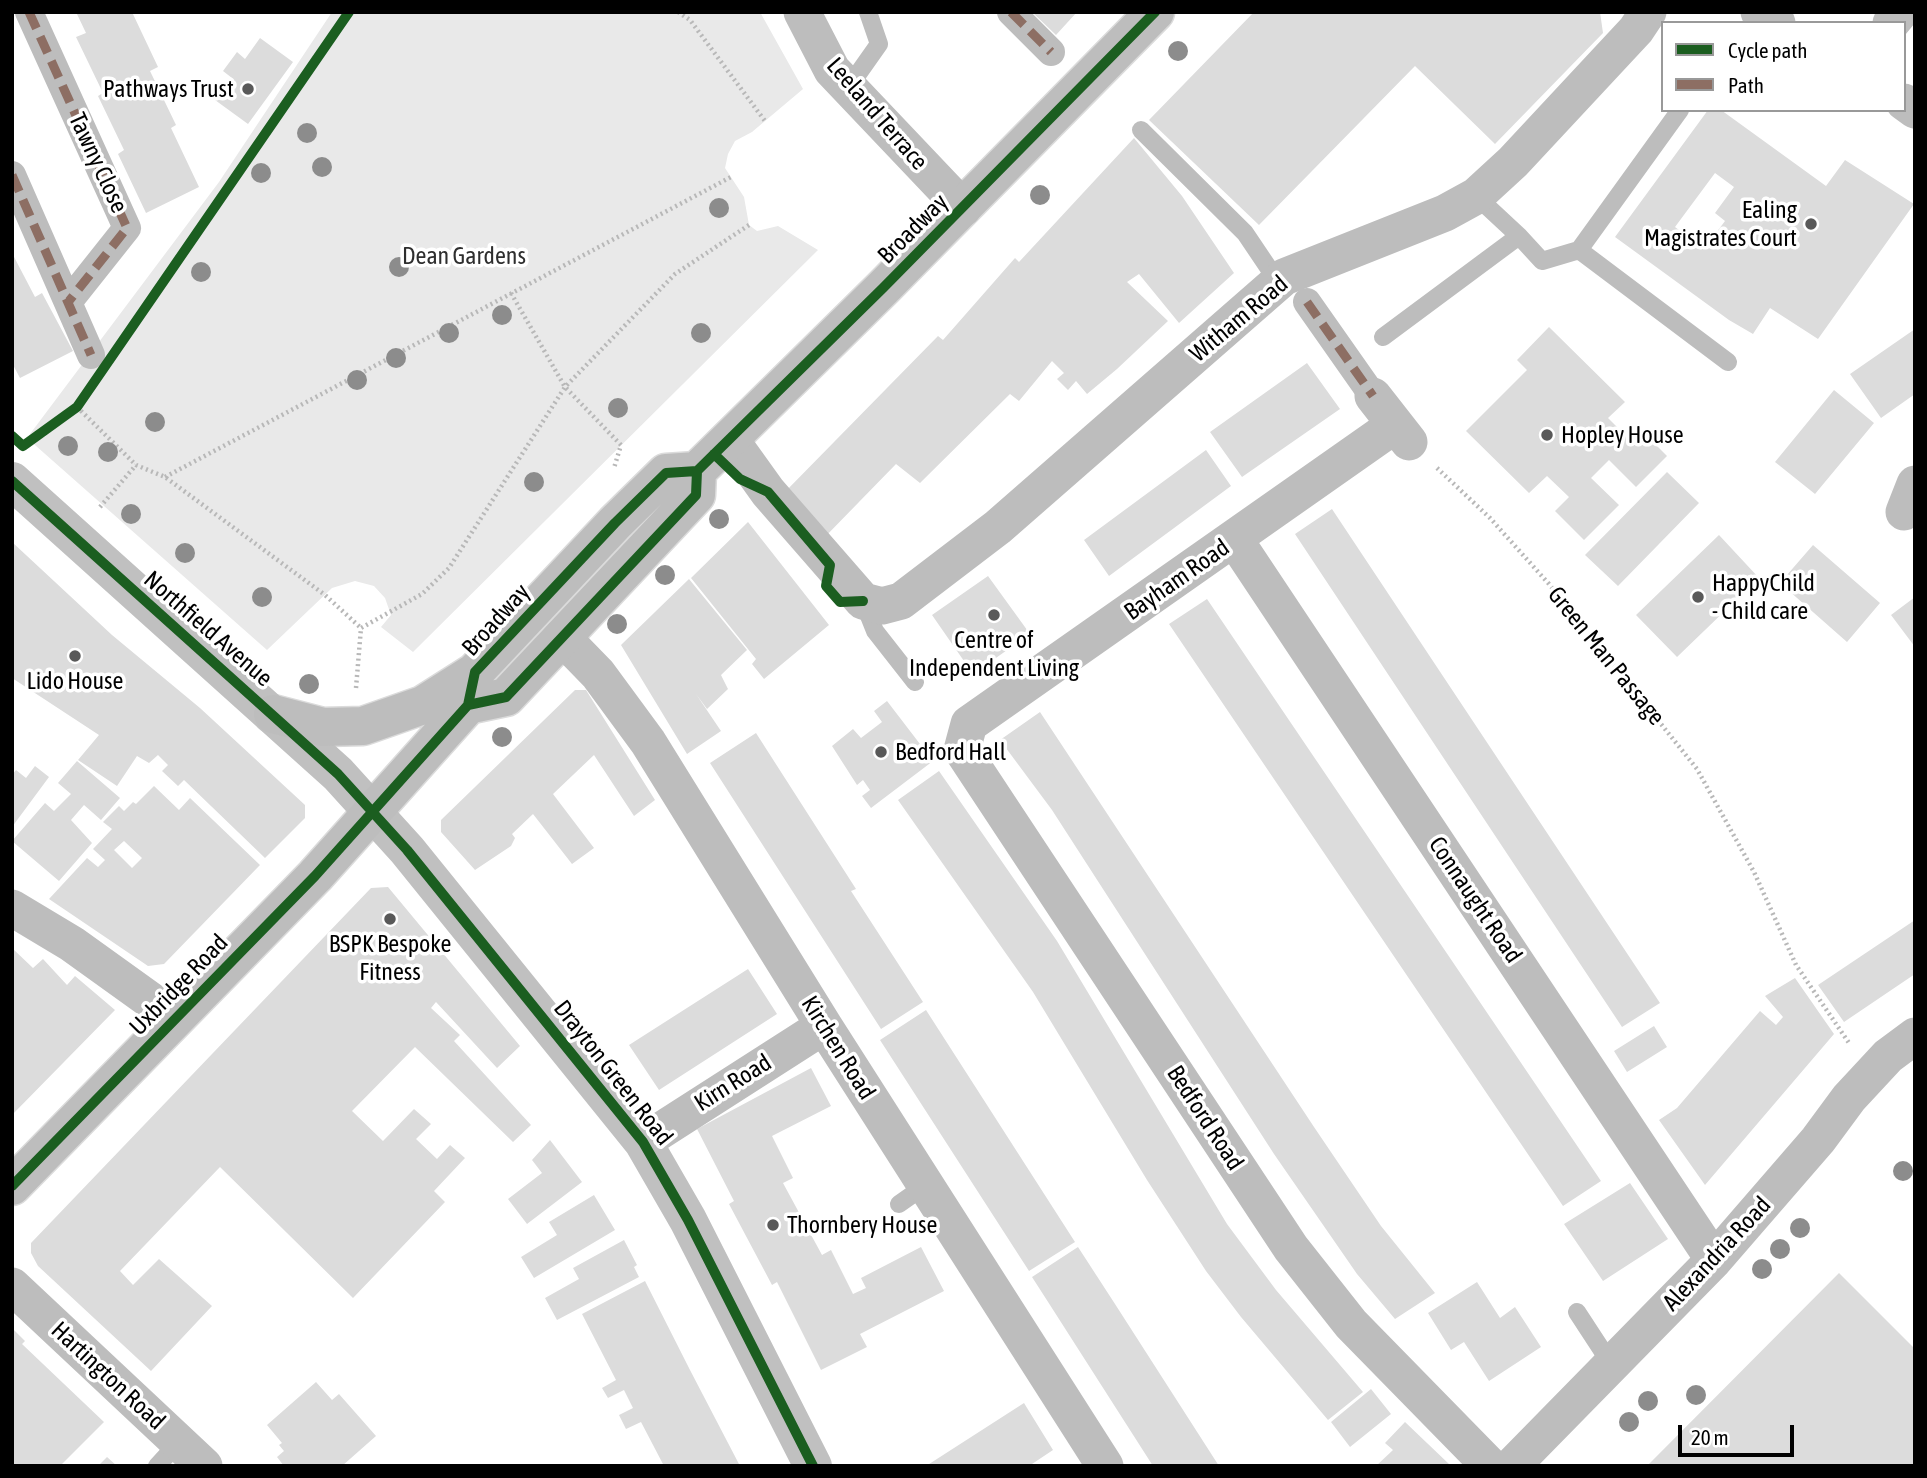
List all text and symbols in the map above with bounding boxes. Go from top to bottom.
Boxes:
legend [1661,21,1906,112]
text: Cycle path [1728,38,1807,62]
street label: Leeland Terrace [820,52,934,176]
text: Path [1728,73,1764,97]
place label: Pathways Trust [103,75,234,103]
marker: Pathways Trust [240,81,256,97]
street label: Tawny Close [62,109,134,217]
street label: Broadway [872,188,954,270]
place label: Ealing Magistrates Court [1644,196,1797,252]
marker: Ealing Magistrates Court [1803,216,1819,232]
park label: Dean Gardens [402,242,526,270]
street label: Witham Road [1184,270,1294,368]
place label: Hopley House [1561,421,1684,449]
marker: Hopley House [1539,427,1555,443]
street label: Bayham Road [1119,533,1235,627]
street label: Northfield Avenue [138,565,278,693]
place label: HappyChild - Child care [1712,569,1815,625]
street label: Broadway [456,578,536,662]
street label: Green Man Passage [1541,581,1671,731]
marker: HappyChild - Child care [1690,589,1706,605]
marker: Centre of Independent Living [986,607,1002,623]
place label: Centre of Independent Living [909,626,1079,682]
marker: Lido House [67,648,83,664]
place label: Lido House [27,667,123,695]
place label: Bedford Hall [895,738,1006,766]
marker: Bedford Hall [873,744,889,760]
street label: Connaught Road [1422,831,1528,969]
marker: BSPK Bespoke Fitness [382,911,398,927]
street label: Uxbridge Road [124,929,234,1041]
place label: BSPK Bespoke Fitness [329,930,451,986]
street label: Kirchen Road [795,991,881,1105]
street label: Drayton Green Road [547,995,679,1151]
street label: Kirn Road [689,1048,777,1118]
street label: Bedford Road [1161,1060,1249,1176]
street label: Alexandria Road [1657,1191,1777,1317]
place label: Thornbery House [787,1211,937,1239]
marker: Thornbery House [765,1217,781,1233]
street label: Hartington Road [45,1316,171,1436]
scale bar [1682,1412,1798,1456]
text: 20 m [1691,1425,1729,1449]

